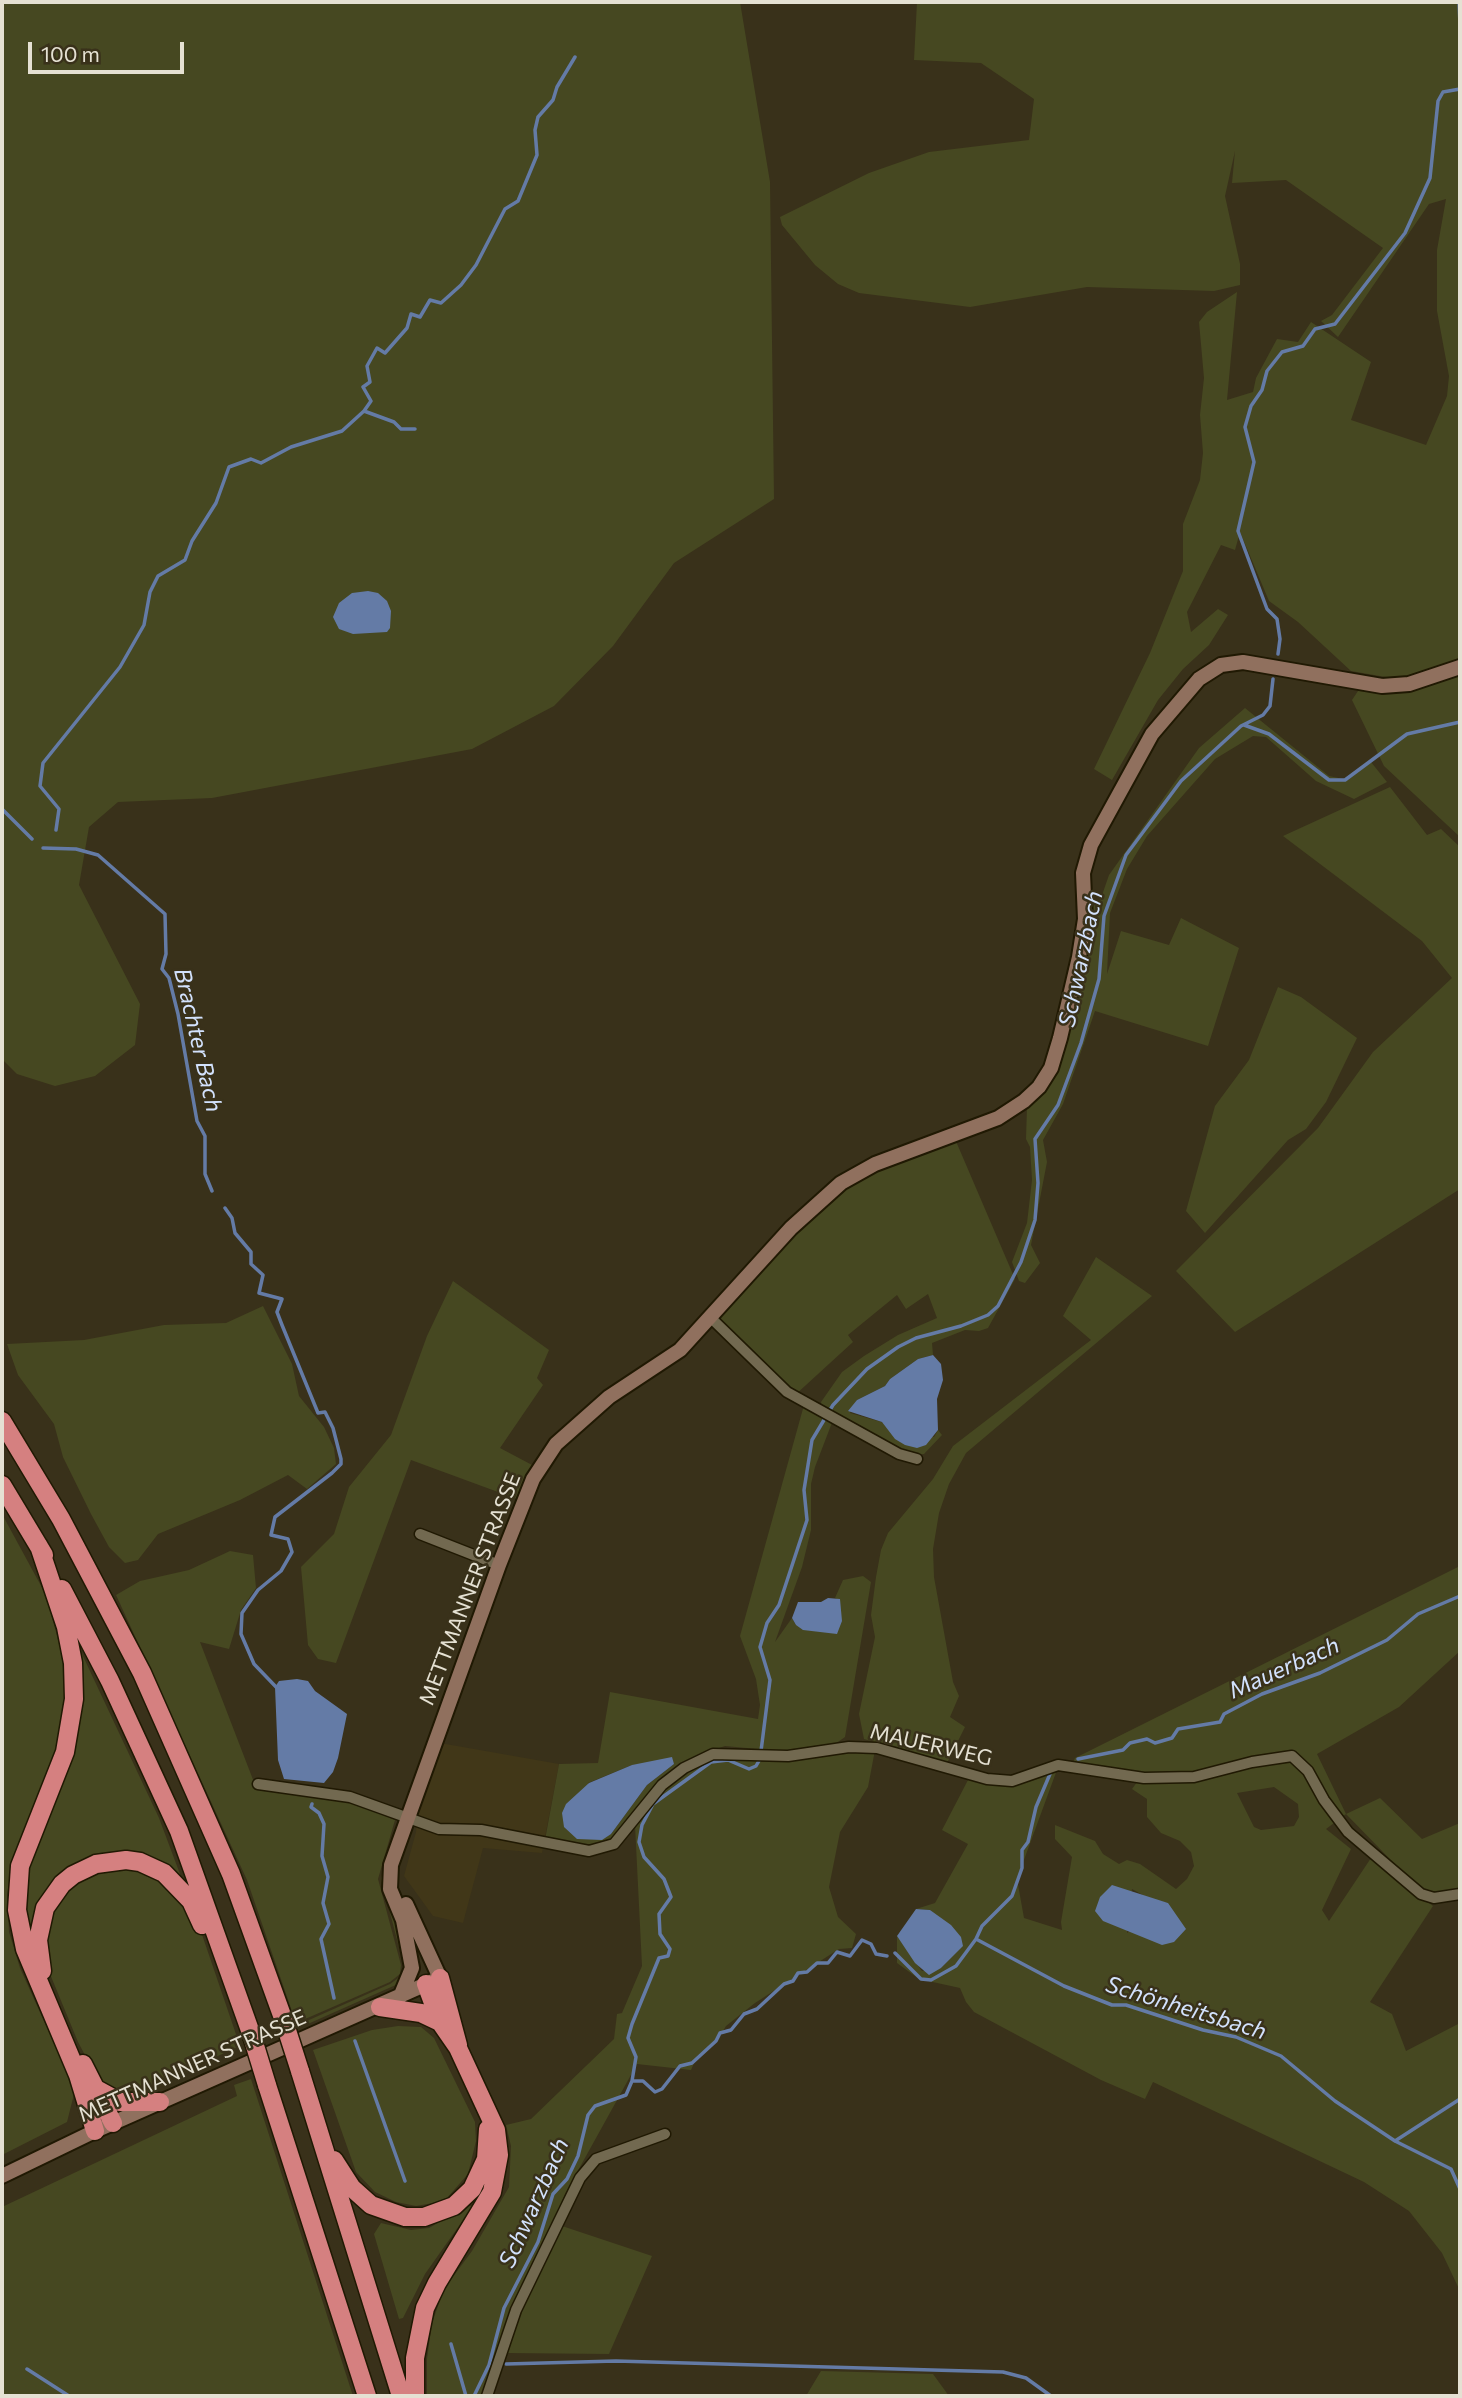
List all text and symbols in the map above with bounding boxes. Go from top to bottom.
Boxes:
scale bar [32,28,187,72]
text: 100 m [41,41,100,66]
water label: Schwarzbach [1053,888,1109,1030]
water label: Brachter Bach [168,965,228,1115]
street label: METTMANNER STRASSE [414,1469,526,1709]
water label: Mauerbach [1224,1631,1344,1705]
street label: MAUERWEG [867,1719,995,1771]
water label: Schönheitsbach [1102,1970,1270,2046]
street label: METTMANNER STRASSE [74,2004,310,2128]
water label: Schwarzbach [493,2134,575,2272]

